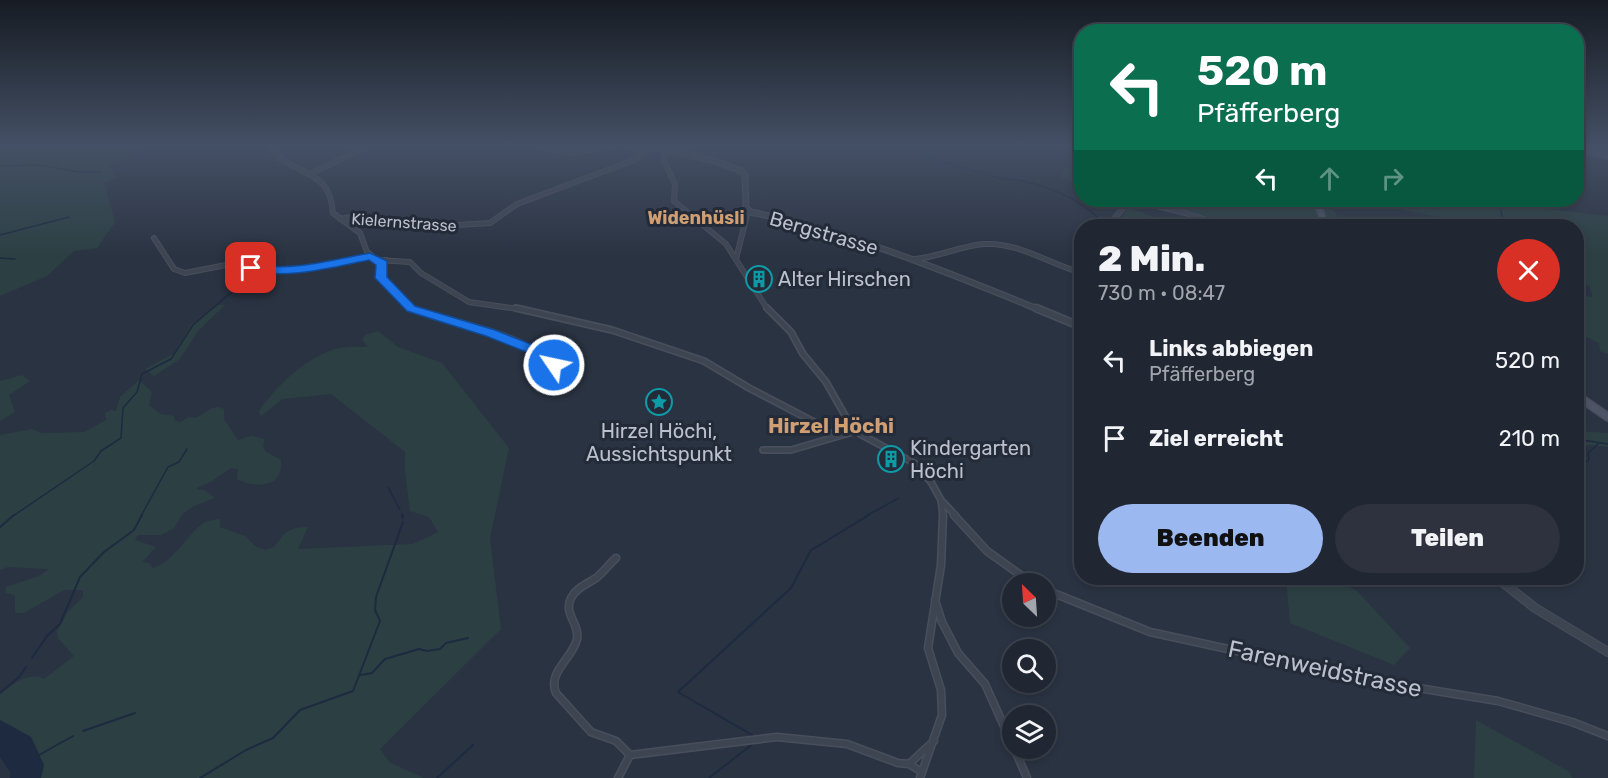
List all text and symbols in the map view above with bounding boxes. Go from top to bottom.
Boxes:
text: 520 m [1197,46,1327,96]
icon: left [1098,48,1176,126]
text: Pfäfferberg [1197,97,1340,129]
icon: left [1250,162,1283,195]
icon: ahead [1313,162,1346,195]
icon: right [1376,162,1409,195]
street label: Bergstrasse [767,206,881,260]
district label: Widenhüsli [647,207,745,229]
street label: Kielernstrasse [351,209,457,236]
text: 2 Min. [1098,237,1205,280]
button: close [1497,239,1560,302]
pin [225,242,276,293]
icon: arrive [234,251,267,284]
building icon: Alter Hirschen [744,264,774,294]
place label: Alter Hirschen [778,267,911,291]
text: 730 m · 08:47 [1098,281,1225,305]
position arrow [522,333,586,397]
text: Links abbiegen [1149,335,1313,362]
icon: left [1098,344,1131,377]
text: 520 m [1495,347,1560,374]
text: Pfäfferberg [1149,362,1255,386]
place icon: Hirzel Höchi, Aussichtspunkt [644,387,674,417]
district label: Hirzel Höchi [768,413,894,438]
place label: Hirzel Höchi, Aussichtspunkt [586,419,732,466]
icon: arrive [1098,422,1131,455]
text: Ziel erreicht [1149,425,1283,452]
text: 210 m [1499,425,1560,452]
place label: Kindergarten Höchi [910,436,1031,483]
building icon: Kindergarten Höchi [876,444,906,474]
button: Beenden [1098,504,1323,573]
button: Teilen [1335,504,1560,573]
north arrow [1002,573,1056,627]
map controls [1002,573,1056,759]
street label: Farenweidstrasse [1226,635,1424,703]
button: search [1002,639,1056,693]
button: layers [1002,705,1056,759]

